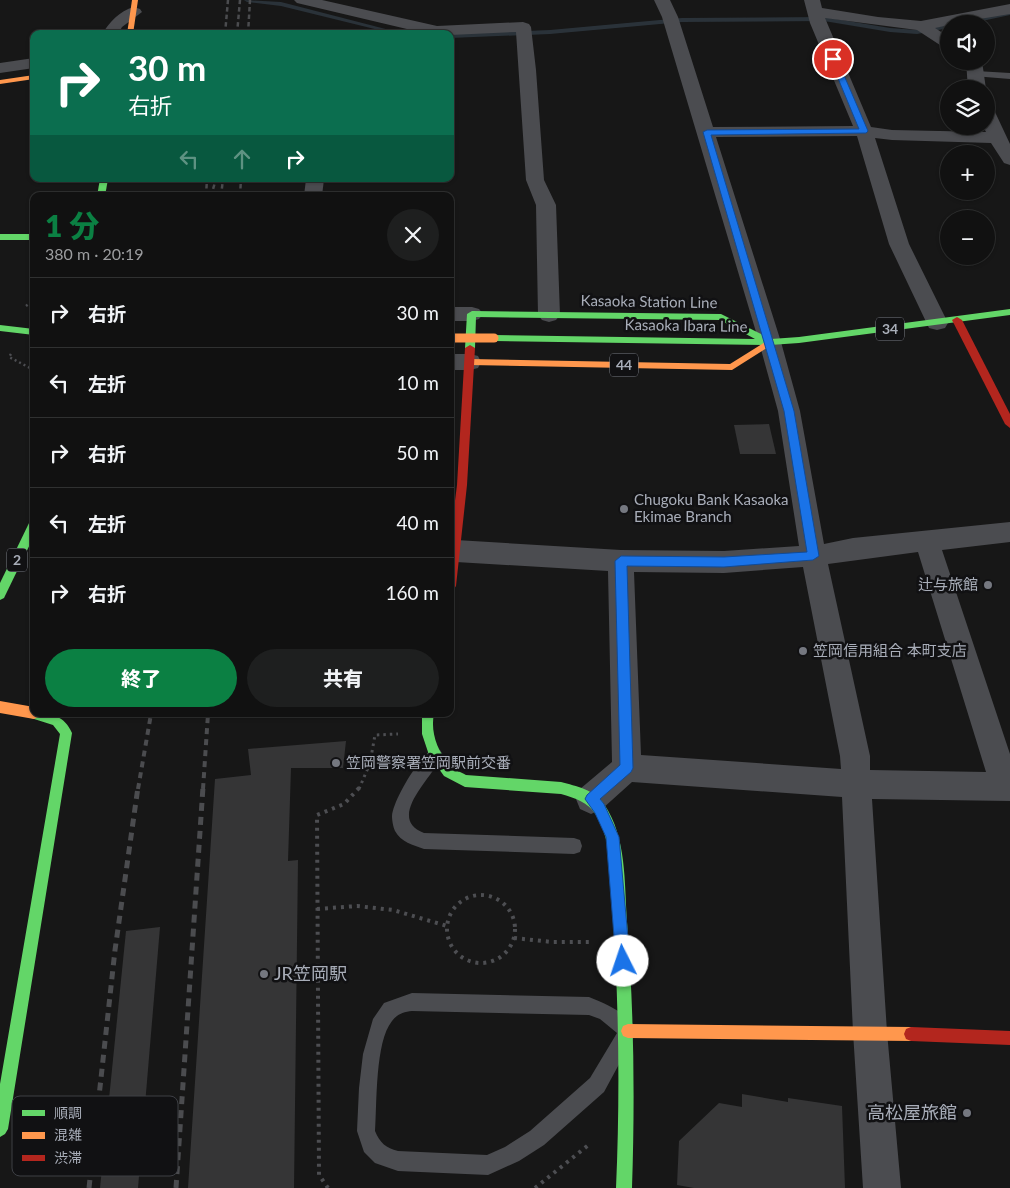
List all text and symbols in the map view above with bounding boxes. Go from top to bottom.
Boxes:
map controls [940,15,995,265]
button: sound [940,15,995,70]
pin [812,38,854,80]
icon: arrive [819,45,847,73]
text: 30 m [128,46,206,88]
icon: right [45,50,110,115]
button: layers [940,80,995,135]
text: 右折 [128,92,172,119]
icon: left [175,145,203,173]
icon: ahead [228,145,256,173]
icon: right [281,145,309,173]
button: + [940,145,995,200]
text: 1 分 [45,207,99,243]
button: close [387,209,439,261]
button: − [940,210,995,265]
text: 380 m · 20:19 [45,244,144,263]
street label: Kasaoka Station Line [580,291,718,311]
icon: right [45,299,73,327]
text: 30 m [396,301,439,324]
text: 右折 [88,302,126,325]
street label: Kasaoka Ibara Line [624,315,748,335]
road number: 34 [876,318,904,340]
road number: 44 [610,354,638,376]
icon: left [45,369,73,397]
text: 10 m [396,371,439,394]
text: 左折 [88,372,126,395]
icon: right [45,439,73,467]
text: 50 m [396,441,439,464]
text: 右折 [88,442,126,465]
place label: Chugoku Bank Kasaoka Ekimae Branch [634,490,789,525]
marker: Chugoku Bank Kasaoka Ekimae Branch [618,503,630,515]
icon: left [45,509,73,537]
text: 40 m [396,511,439,534]
text: 左折 [88,512,126,535]
road number: 2 [7,548,27,572]
place label: 辻与旅館 [918,575,978,593]
icon: right [45,579,73,607]
marker: 辻与旅館 [982,579,994,591]
text: 160 m [385,581,439,604]
text: 右折 [88,582,126,605]
place label: 笠岡信用組合 本町支店 [813,641,967,659]
marker: 笠岡信用組合 本町支店 [797,645,809,657]
button: 終了 [45,649,237,707]
button: 共有 [247,649,439,707]
place label: 笠岡警察署笠岡駅前交番 [346,753,511,771]
marker: 笠岡警察署笠岡駅前交番 [330,757,342,769]
position arrow [596,934,648,986]
place label: JR笠岡駅 [274,962,347,984]
marker: JR笠岡駅 [258,968,270,980]
legend [12,1096,178,1176]
place label: 高松屋旅館 [867,1101,957,1123]
text: 順調 [54,1104,82,1121]
marker: 高松屋旅館 [961,1107,973,1119]
text: 混雑 [54,1126,82,1143]
text: 渋滞 [54,1149,82,1166]

